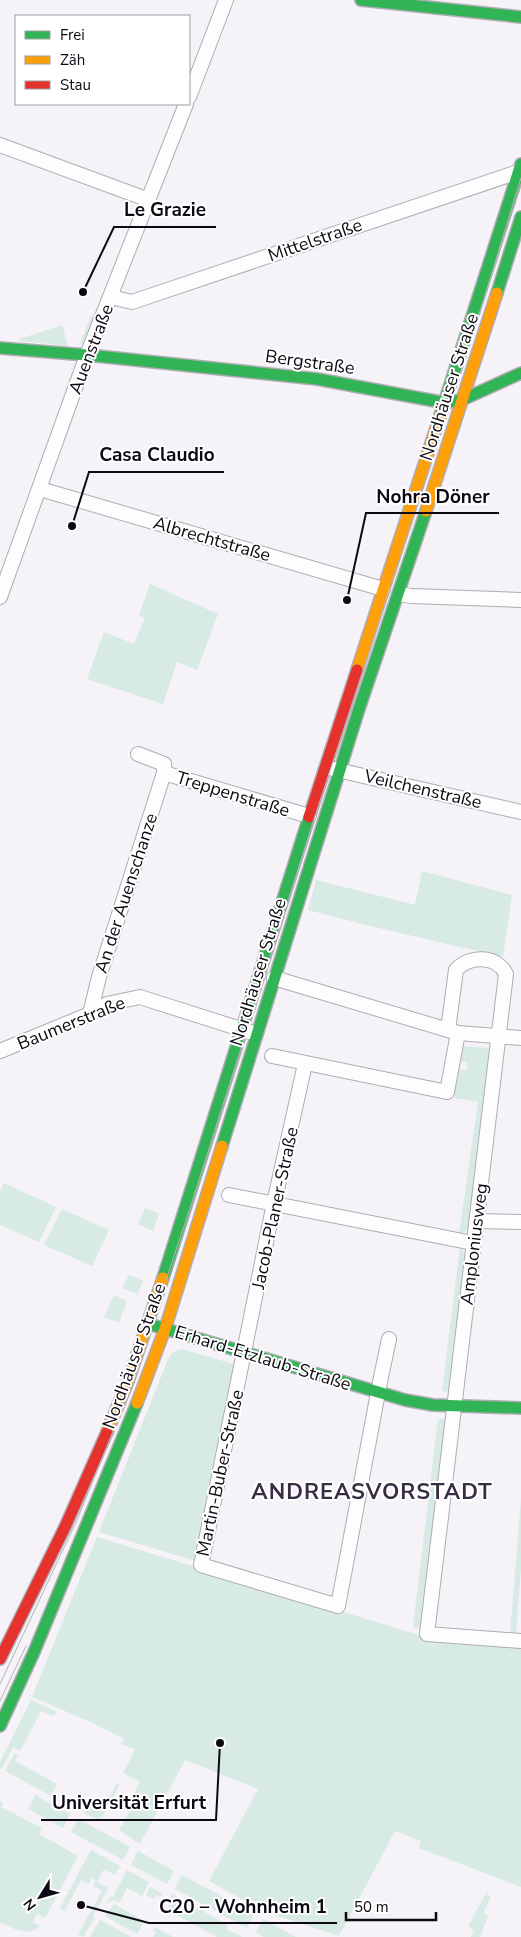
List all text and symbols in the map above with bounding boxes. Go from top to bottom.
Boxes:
legend [15,15,190,105]
text: Frei [60,25,85,45]
text: Zäh [60,50,85,70]
text: Stau [60,75,91,95]
callout: Le Grazie [114,193,216,227]
text: Le Grazie [124,197,206,223]
street label: Mittelstraße [265,213,365,267]
street label: Auenstraße [63,301,119,397]
street label: Nordhäuser Straße [414,310,484,464]
street label: Bergstraße [264,344,356,380]
callout: Casa Claudio [89,438,224,472]
text: Casa Claudio [99,442,215,468]
callout: Nohra Döner [366,479,499,513]
text: Nohra Döner [376,484,490,510]
street label: Albrechtstraße [150,511,274,567]
street label: Veilchenstraße [361,764,484,814]
street label: Treppenstraße [173,765,293,823]
street label: An der Auenschanze [89,810,163,976]
street label: Nordhäuser Straße [224,895,292,1049]
street label: Baumerstraße [13,990,129,1056]
street label: Jacob-Planer-Straße [246,1125,304,1292]
street label: Amploniusweg [455,1182,493,1306]
street label: Nordhäuser Straße [97,1280,171,1432]
street label: Erhard-Etzlaub-Straße [172,1320,354,1396]
street label: Martin-Buber-Straße [191,1388,249,1558]
district label: ANDREASVORSTADT [251,1477,493,1507]
callout: Universität Erfurt [41,1786,216,1820]
text: Universität Erfurt [52,1790,207,1816]
north arrow [15,1872,65,1922]
callout: C20 – Wohnheim 1 [149,1889,337,1923]
scale bar [346,1890,436,1922]
text: C20 – Wohnheim 1 [159,1894,327,1920]
text: N [19,1895,41,1914]
text: 50 m [354,1897,389,1917]

